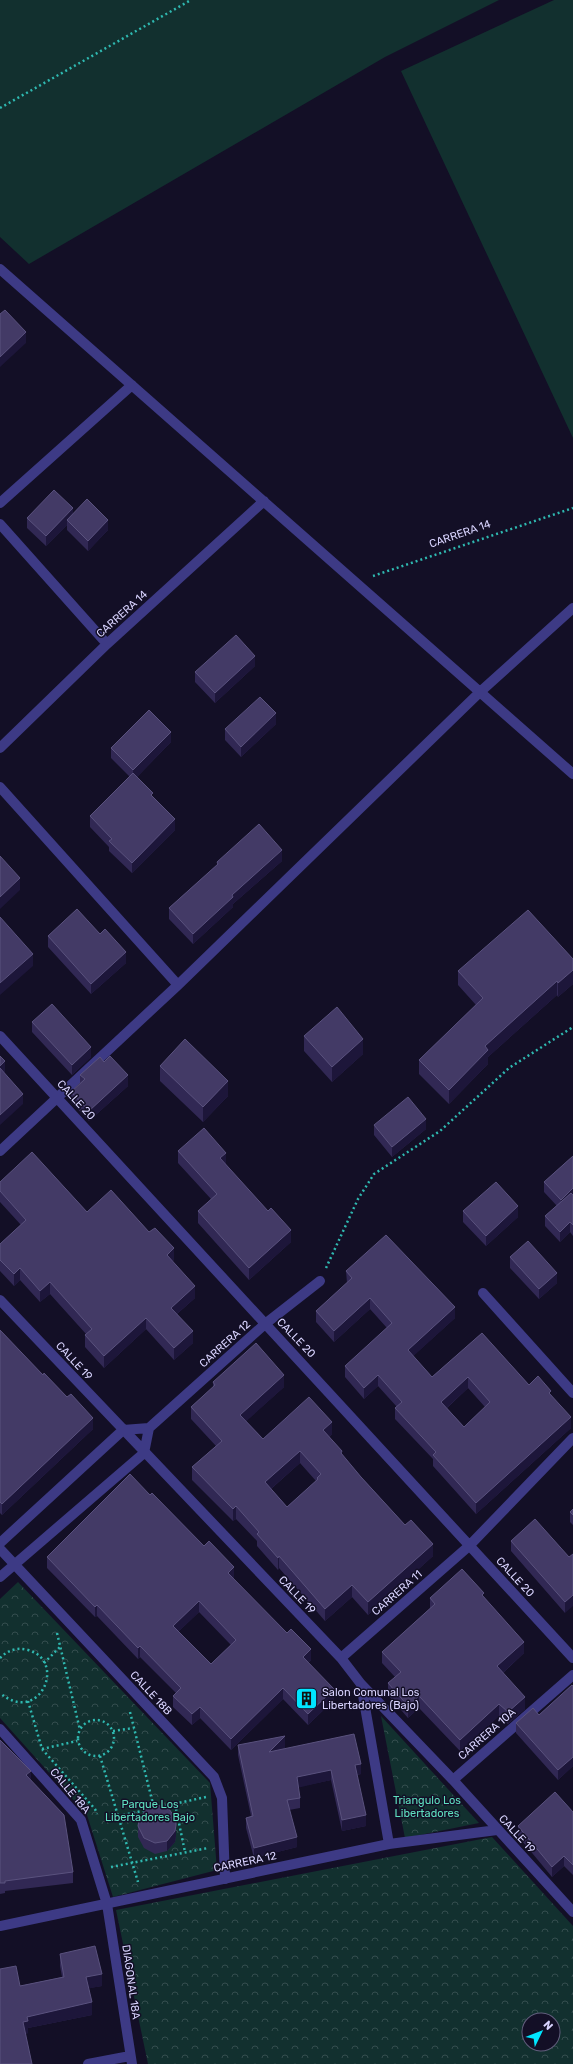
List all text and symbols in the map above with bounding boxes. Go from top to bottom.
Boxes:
street label: CARRERA 14 [428,517,493,551]
street label: CARRERA 14 [94,588,150,640]
street label: CALLE 20 [54,1077,98,1123]
street label: CALLE 20 [274,1316,318,1360]
street label: CARRERA 12 [197,1318,253,1370]
street label: CALLE 19 [53,1339,95,1383]
street label: CALLE 20 [493,1554,537,1600]
street label: CARRERA 11 [369,1568,425,1618]
street label: CALLE 19 [276,1573,318,1617]
street label: CALLE 18B [127,1668,175,1718]
building icon: Salon Comunal Los Libertadores (Bajo) [294,1685,320,1711]
place label: Salon Comunal Los Libertadores (Bajo) [322,1686,420,1712]
street label: CARRERA 10A [456,1705,519,1762]
street label: CALLE 18A [47,1766,93,1817]
park label: Triangulo Los Libertadores [393,1794,461,1820]
park label: Parque Los Libertadores Bajo [105,1798,195,1824]
street label: CALLE 19 [496,1812,538,1856]
street label: CARRERA 12 [212,1849,278,1875]
street label: DIAGONAL 18A [119,1944,143,2021]
north arrow [521,2012,561,2052]
text: N [540,2018,555,2033]

